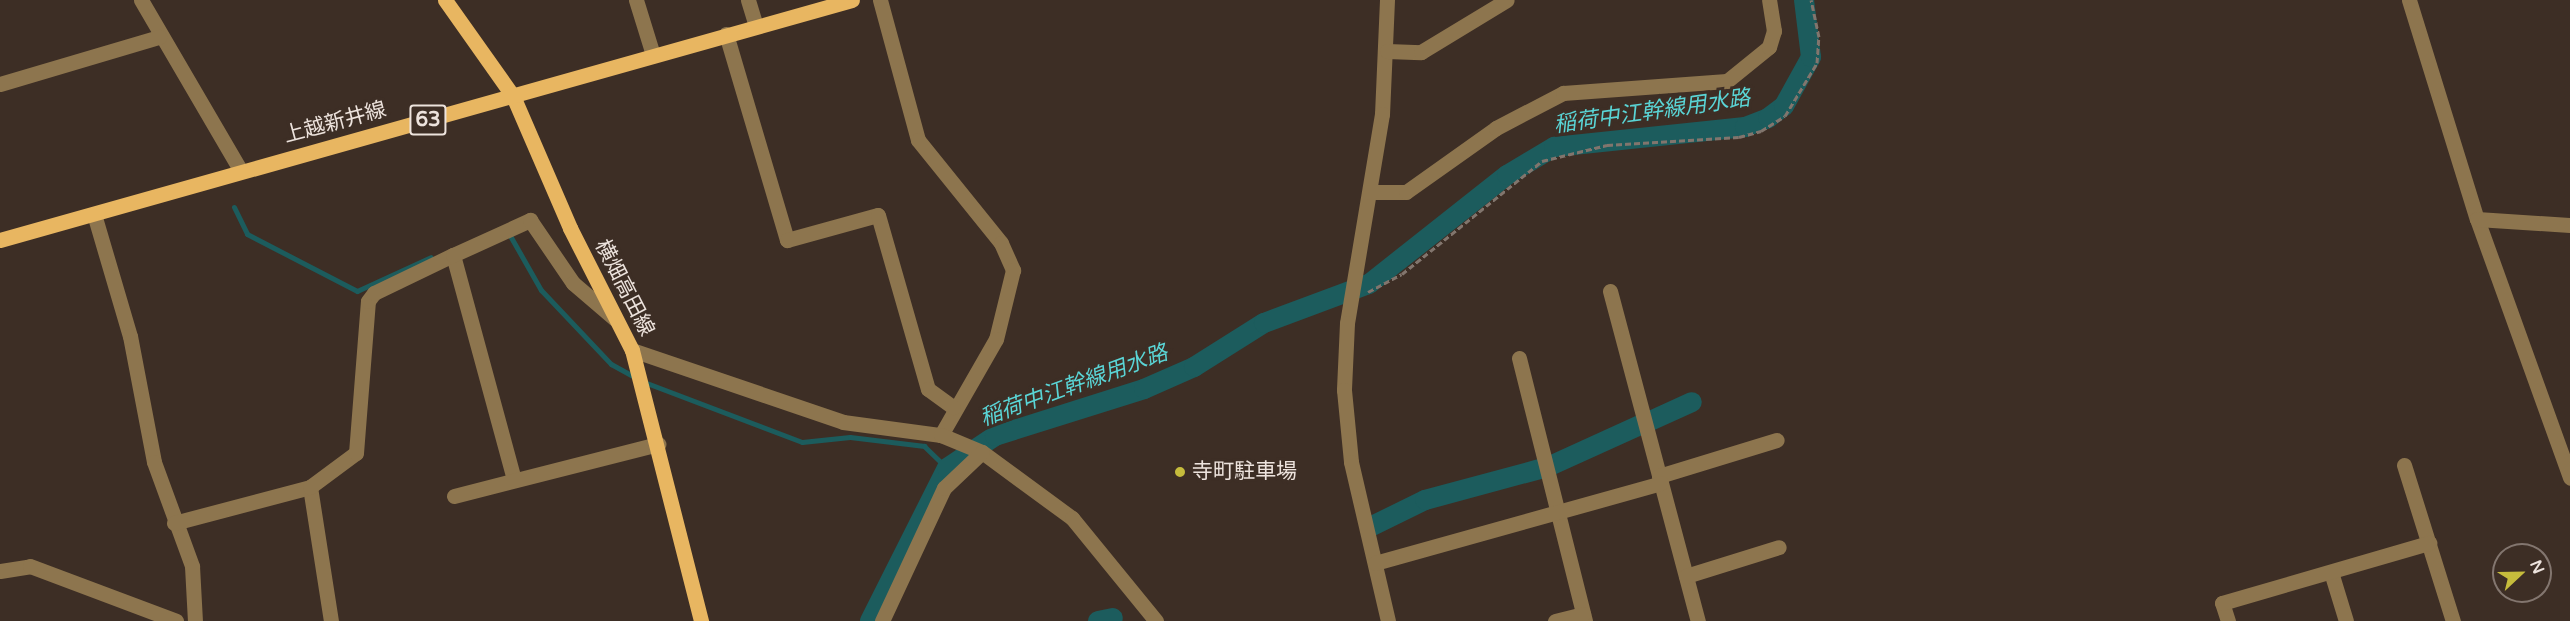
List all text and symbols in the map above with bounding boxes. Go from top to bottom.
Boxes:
water label: 稲荷中江幹線用水路 [1552,85,1752,139]
street label: 上越新井線 [281,97,389,149]
road number: 63 [408,103,448,137]
street label: 横畑高田線 [589,236,659,340]
water label: 稲荷中江幹線用水路 [976,340,1172,432]
place label: 寺町駐車場 [1192,459,1297,485]
marker: 寺町駐車場 [1173,465,1187,479]
north arrow [2492,543,2552,603]
text: N [2525,557,2549,577]

